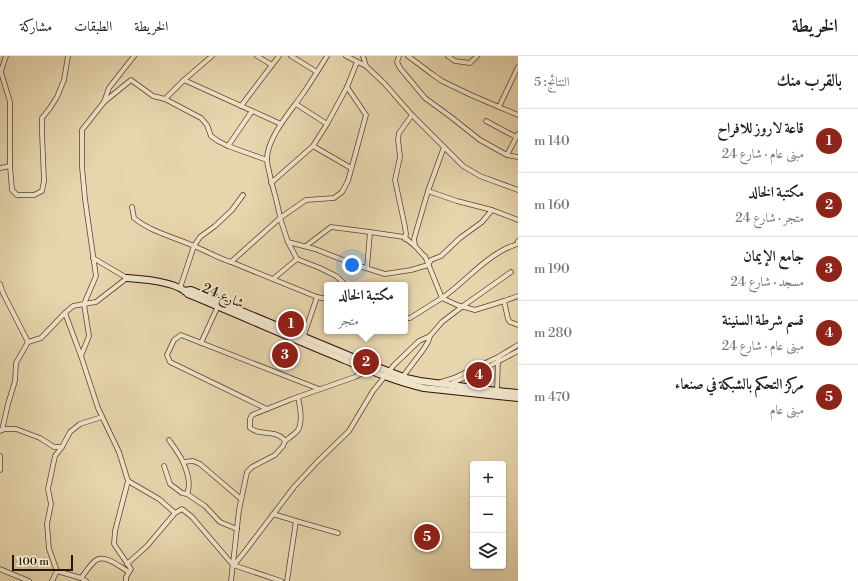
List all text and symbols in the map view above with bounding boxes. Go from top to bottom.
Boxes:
text: الخريطة [792,14,838,38]
text: مشاركة [20,18,52,36]
text: الطبقات [74,18,112,36]
text: الخريطة [134,18,168,36]
text: بالقرب منك [776,70,842,92]
text: النتائج: 5 [534,74,570,90]
text: قاعة لاروز للافراح [717,119,804,138]
text: 140 m [534,133,570,149]
text: 1 [826,133,832,149]
text: مبنى عام · شارع 24 [722,146,804,162]
text: مكتبة الخالد [748,183,804,202]
text: 160 m [534,197,570,213]
text: 2 [825,197,833,213]
text: متجر · شارع 24 [735,210,804,226]
text: جامع الإيمان [743,247,804,266]
your location [342,255,362,275]
text: 190 m [534,261,570,277]
text: 3 [825,261,833,277]
text: مسجد · شارع 24 [730,274,804,290]
street label: شارع 24 [199,279,247,315]
popup [324,282,408,334]
text: مكتبة الخالد [338,286,394,305]
pin: 1 [278,309,304,339]
text: قسم شرطة السنينة [722,311,804,330]
text: متجر [338,313,359,329]
text: 280 m [534,325,572,341]
text: 4 [825,325,833,341]
text: مبنى عام · شارع 24 [722,338,804,354]
pin: 3 [272,340,298,370]
pin: 2 [353,347,379,377]
pin: 4 [466,360,492,390]
text: مركز التحكم بالشبكة في صنعاء [675,375,804,394]
text: 470 m [534,389,570,405]
text: 5 [825,389,833,405]
text: مبنى عام [770,402,804,418]
map controls [470,461,506,569]
button: + [470,461,506,497]
button: − [470,497,506,533]
pin: 5 [414,522,440,552]
button: layers [470,533,506,569]
scale bar [12,553,73,572]
text: 100 m [18,555,49,569]

